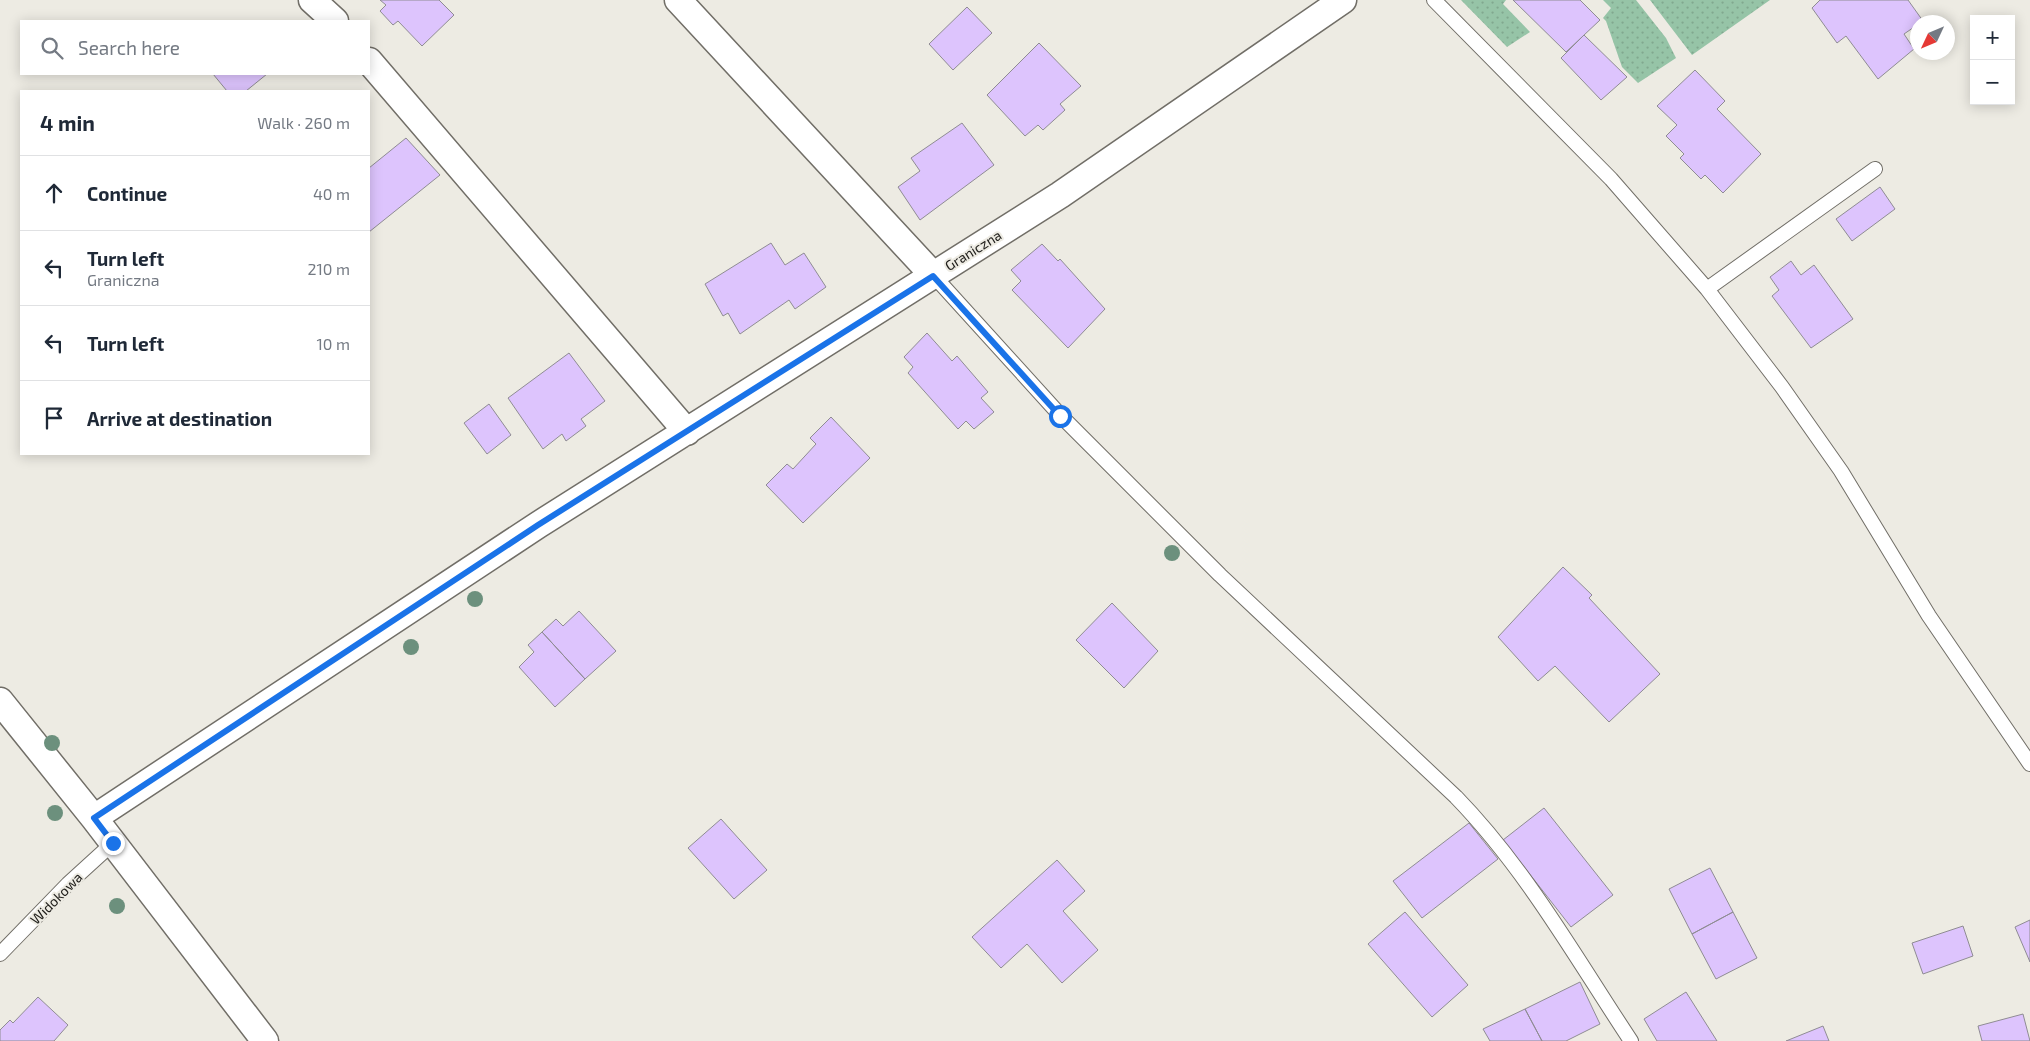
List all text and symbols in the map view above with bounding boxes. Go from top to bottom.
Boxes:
north arrow [1910,15,1955,60]
map controls [1970,15,2015,105]
button: + [1970,15,2015,60]
search box [20,20,370,75]
icon: search [38,34,66,62]
text: Search here [78,36,180,59]
button: − [1970,60,2015,105]
text: 4 min [40,110,95,135]
text: Walk · 260 m [257,113,350,132]
icon: ahead [40,179,68,207]
text: Continue [87,182,167,205]
text: 40 m [313,184,350,203]
street label: Graniczna [942,226,1004,274]
text: Turn left [87,247,164,270]
icon: left [40,254,68,282]
text: 210 m [307,259,350,278]
text: Graniczna [87,270,160,289]
icon: left [40,329,68,357]
text: Turn left [87,332,164,355]
text: 10 m [316,334,350,353]
icon: arrive [40,404,68,432]
route start [1049,405,1072,428]
text: Arrive at destination [87,407,272,430]
route end [102,832,125,855]
street label: Widokowa [26,868,86,928]

